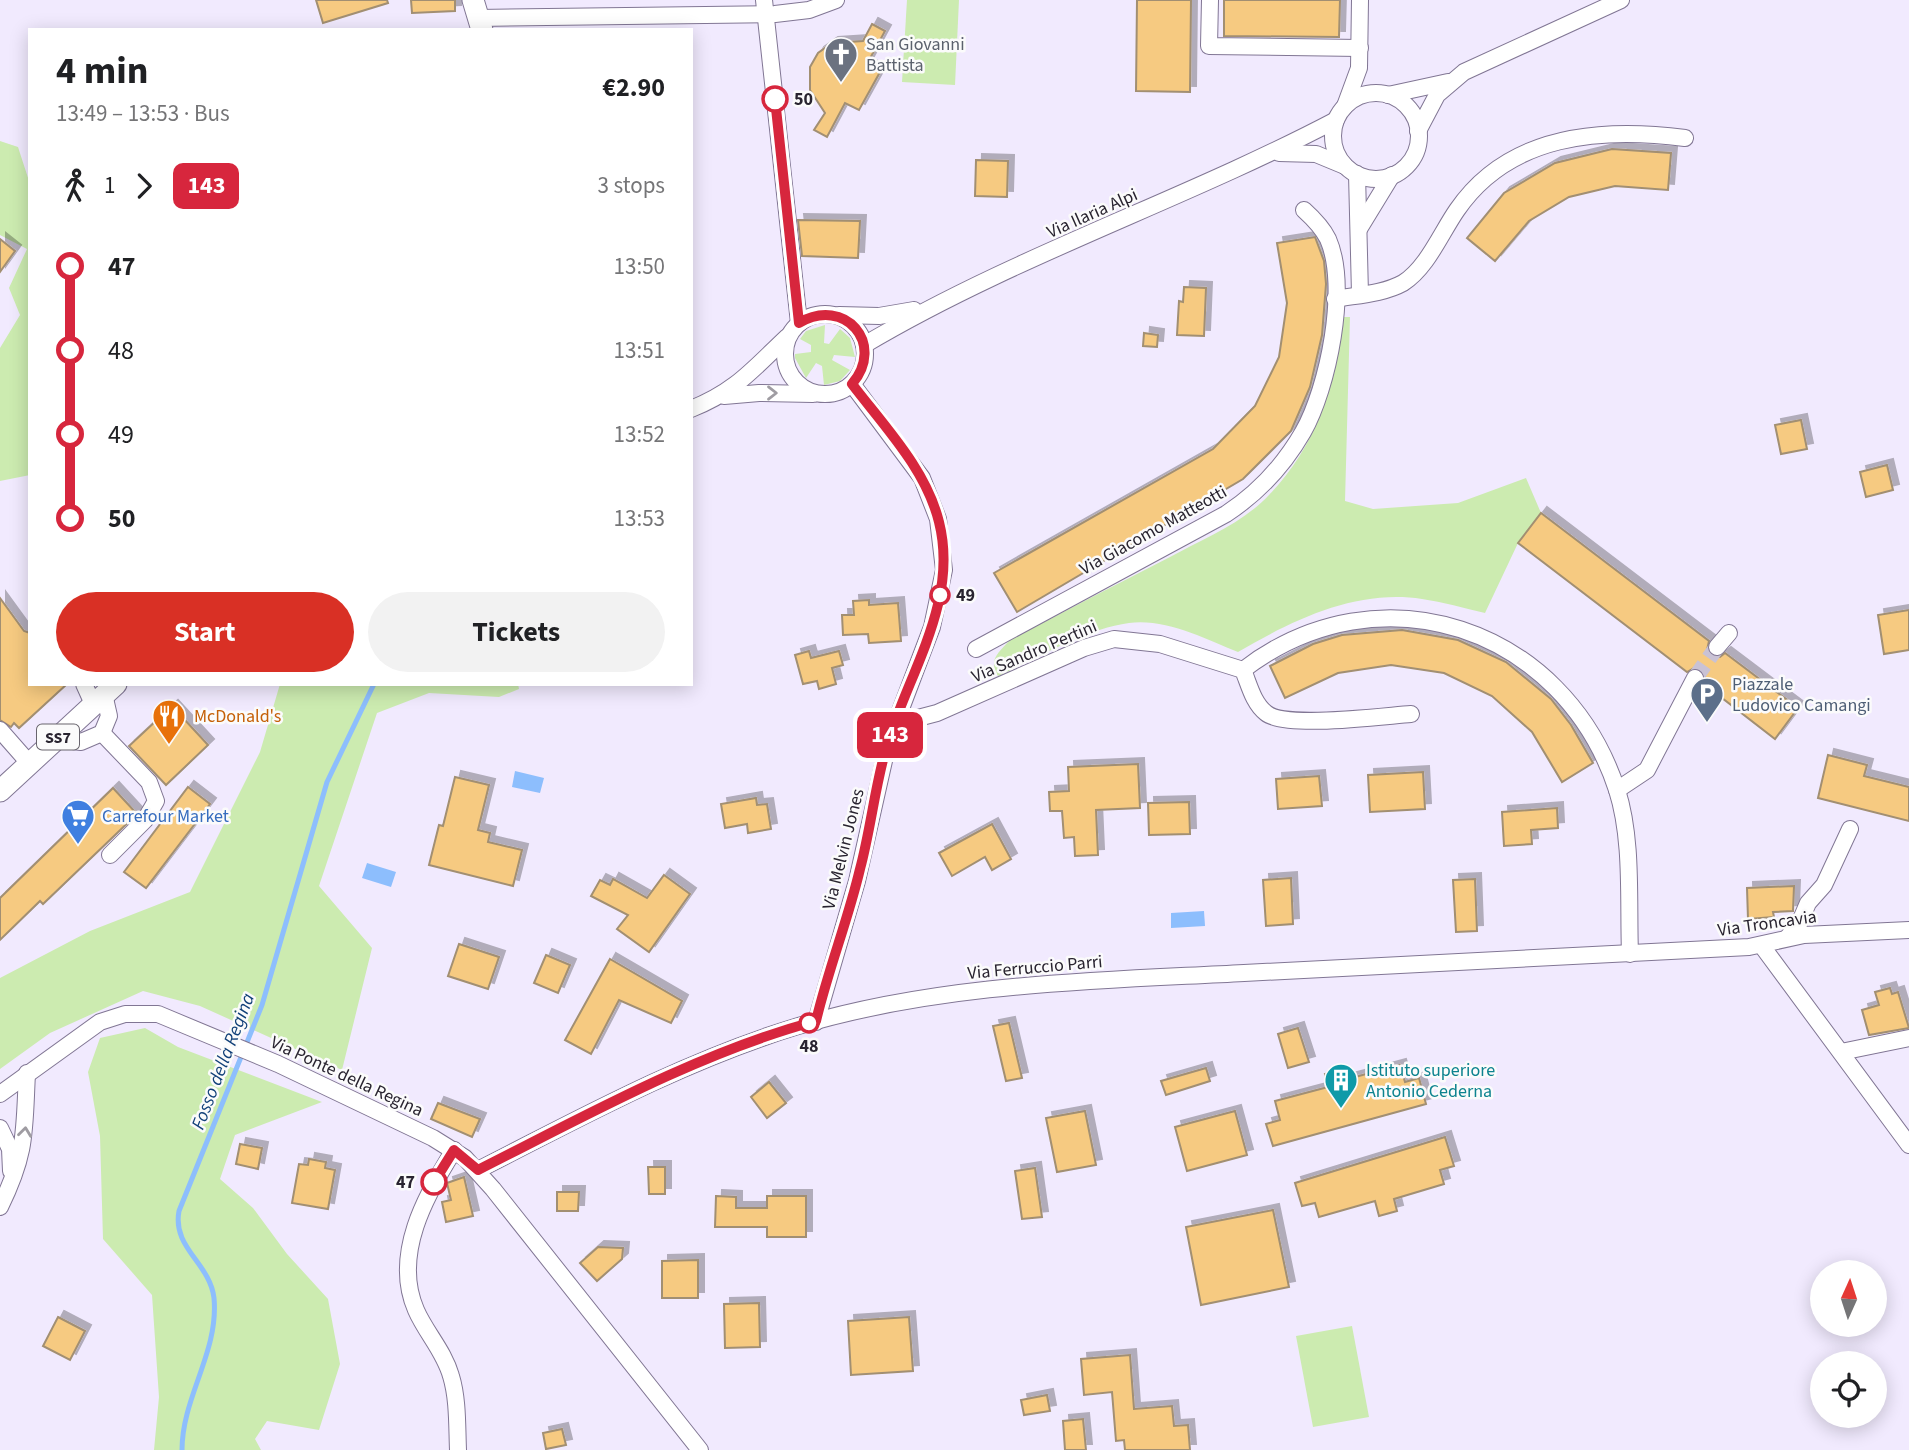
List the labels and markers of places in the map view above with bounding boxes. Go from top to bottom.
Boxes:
place label: San Giovanni Battista [866,32,965,78]
church icon: San Giovanni Battista [822,35,860,84]
marker: 50 [762,86,788,112]
place label: 50 [794,87,813,112]
place label: 49 [956,583,975,608]
marker: 49 [930,585,950,605]
place label: Piazzale Ludovico Camangi [1732,672,1871,718]
parking icon: Piazzale Ludovico Camangi [1688,675,1726,724]
restaurant icon: McDonald's [150,697,188,746]
place label: McDonald's [194,704,281,729]
supermarket icon: Carrefour Market [59,797,97,846]
place label: Carrefour Market [102,804,229,829]
marker: 48 [799,1013,819,1033]
place label: 48 [799,1034,819,1059]
place label: Istituto superiore Antonio Cederna [1366,1058,1495,1104]
building icon: Istituto superiore Antonio Cederna [1322,1061,1360,1110]
marker: 47 [421,1169,447,1195]
place label: 47 [396,1170,415,1195]

